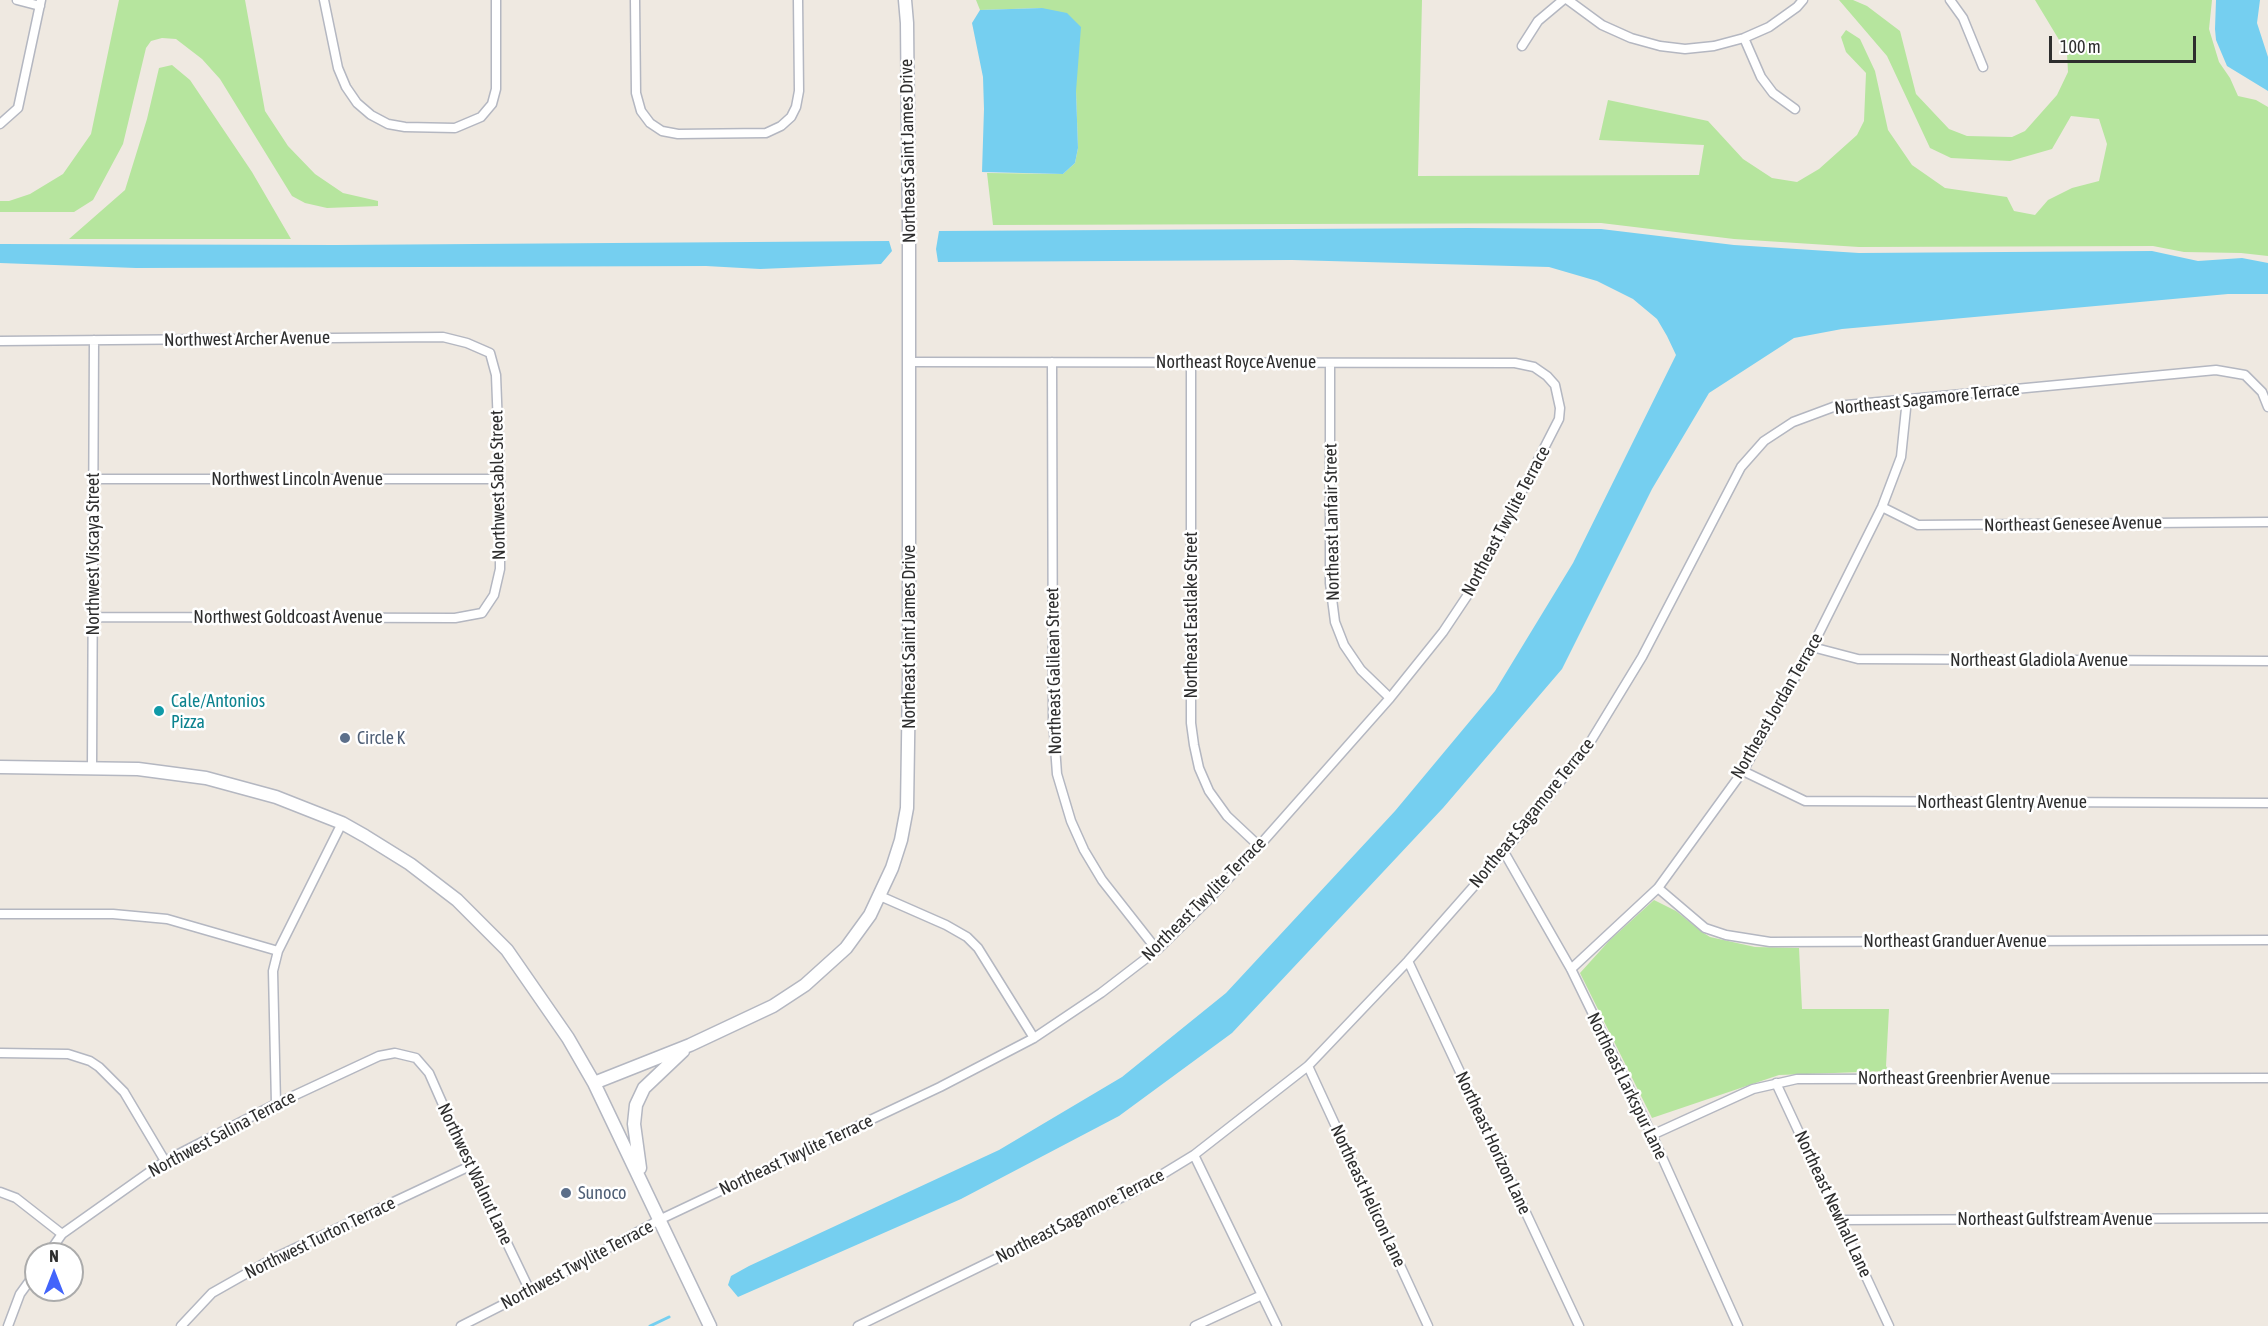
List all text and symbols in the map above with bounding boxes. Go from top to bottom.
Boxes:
scale bar [2052,24,2199,62]
text: 100 m [2060,36,2101,57]
street label: Northeast Saint James Drive [896,59,920,243]
street label: Northwest Archer Avenue [164,327,330,351]
street label: Northeast Royce Avenue [1156,351,1316,373]
street label: Northeast Sagamore Terrace [1833,379,2021,419]
street label: Northwest Sable Street [486,410,510,560]
street label: Northeast Twylite Terrace [1457,442,1555,600]
street label: Northeast Lanfair Street [1320,443,1344,601]
street label: Northwest Lincoln Avenue [211,468,383,490]
street label: Northwest Viscaya Street [82,473,104,635]
street label: Northeast Genesee Avenue [1984,512,2162,536]
street label: Northeast Eastlake Street [1180,531,1202,699]
street label: Northeast Saint James Drive [898,545,920,729]
street label: Northeast Galilean Street [1042,587,1066,755]
street label: Northwest Goldcoast Avenue [193,606,383,628]
street label: Northeast Jordan Terrace [1726,629,1828,783]
street label: Northeast Gladiola Avenue [1950,649,2128,671]
place label: Cale/Antonios Pizza [171,690,265,732]
marker: Cale/Antonios Pizza [152,704,166,718]
place label: Circle K [357,727,405,749]
marker: Circle K [338,731,352,745]
street label: Northeast Sagamore Terrace [1465,734,1599,892]
street label: Northeast Glentry Avenue [1917,791,2087,813]
street label: Northeast Twylite Terrace [1137,832,1271,966]
street label: Northeast Granduer Avenue [1863,930,2047,952]
street label: Northeast Larkspur Lane [1582,1009,1672,1163]
street label: Northeast Greenbrier Avenue [1858,1067,2050,1089]
street label: Northeast Horizon Lane [1450,1068,1536,1218]
street label: Northwest Salina Terrace [145,1086,299,1182]
street label: Northwest Walnut Lane [433,1100,517,1248]
street label: Northeast Twylite Terrace [716,1110,876,1200]
street label: Northeast Helicon Lane [1326,1121,1410,1271]
street label: Northeast Newhall Lane [1790,1127,1876,1281]
street label: Northeast Sagamore Terrace [992,1164,1168,1268]
place label: Sunoco [578,1182,627,1204]
marker: Sunoco [559,1186,573,1200]
street label: Northwest Turton Terrace [241,1192,399,1284]
street label: Northeast Gulfstream Avenue [1957,1208,2153,1230]
street label: Northwest Twylite Terrace [497,1216,657,1314]
north arrow [24,1242,84,1302]
text: N [49,1247,59,1265]

